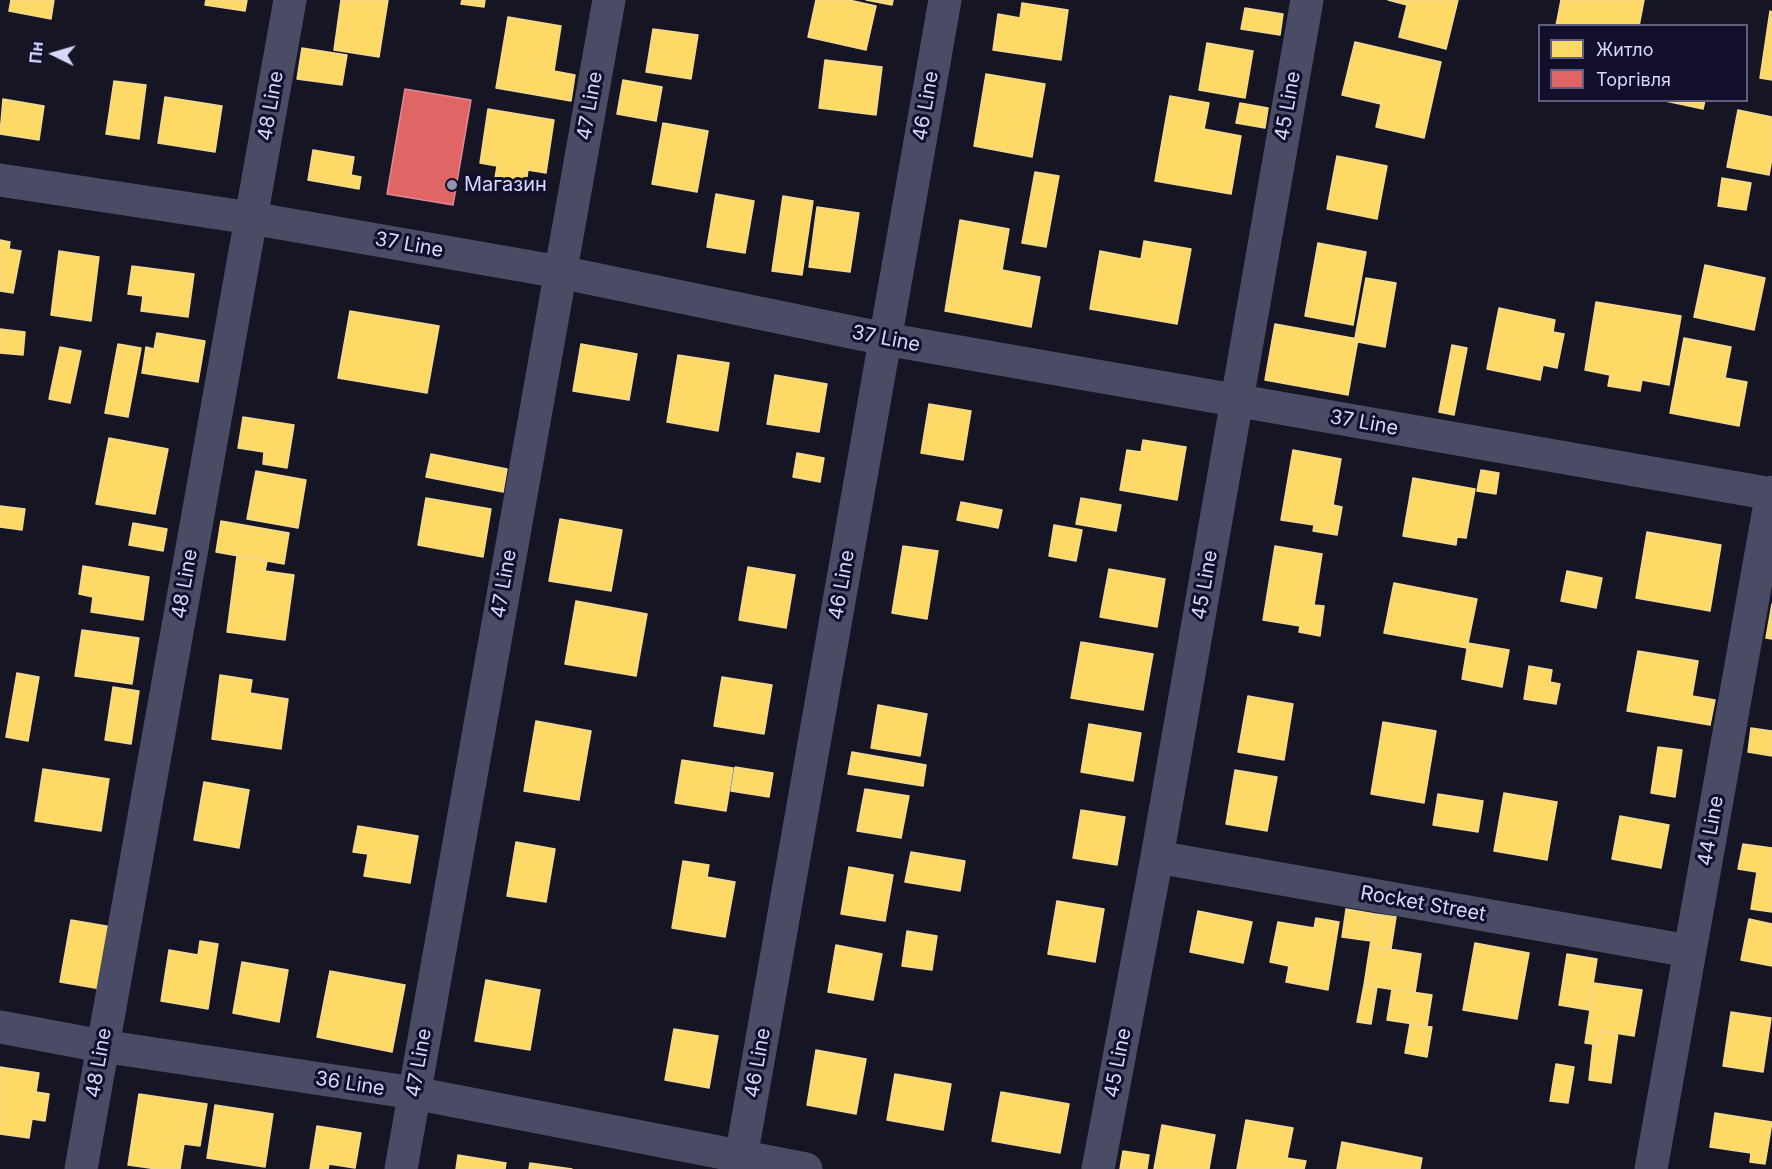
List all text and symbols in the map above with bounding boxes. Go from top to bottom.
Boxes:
north arrow [24,24,84,84]
legend [1538,24,1748,102]
text: Житло [1596,39,1653,60]
text: Пн [25,41,47,64]
street label: 48 Line [253,69,289,143]
street label: 46 Line [908,69,944,143]
street label: 45 Line [1270,69,1306,143]
text: Торгівля [1596,69,1671,90]
street label: 47 Line [572,70,608,142]
place label: Магазин [464,173,547,197]
marker: Магазин [445,178,459,192]
street label: 37 Line [373,227,445,263]
street label: 37 Line [850,321,922,357]
street label: 37 Line [1328,405,1400,441]
street label: 48 Line [167,547,203,621]
street label: 47 Line [486,548,522,620]
street label: 46 Line [824,548,860,622]
street label: 45 Line [1187,548,1223,622]
street label: 44 Line [1693,794,1729,868]
street label: Rocket Street [1358,881,1488,927]
street label: 48 Line [81,1026,117,1100]
street label: 46 Line [740,1026,776,1100]
street label: 45 Line [1100,1026,1136,1100]
street label: 47 Line [401,1027,437,1099]
street label: 36 Line [314,1067,386,1101]

